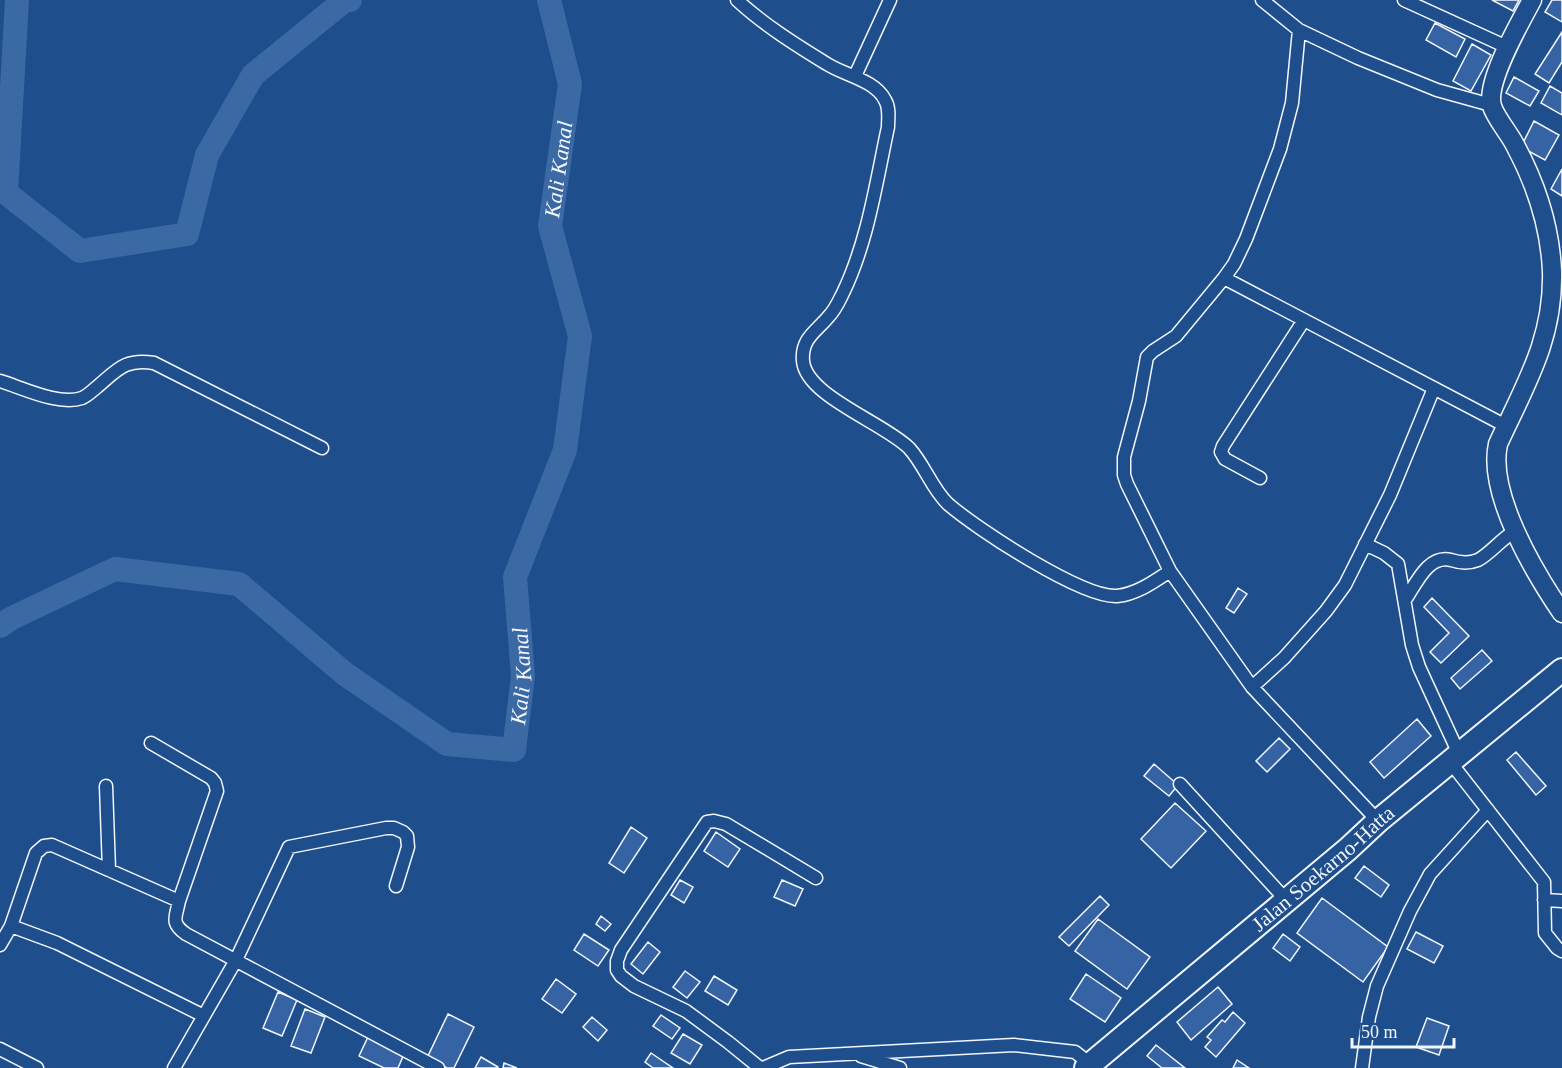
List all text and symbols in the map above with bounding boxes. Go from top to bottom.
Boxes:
water label: Kali Kanal [539,120,578,220]
water label: Kali Kanal [505,626,536,727]
street label: Jalan Soekarno-Hatta [1247,800,1400,936]
scale bar [1352,1011,1454,1049]
text: 50 m [1361,1022,1398,1042]

